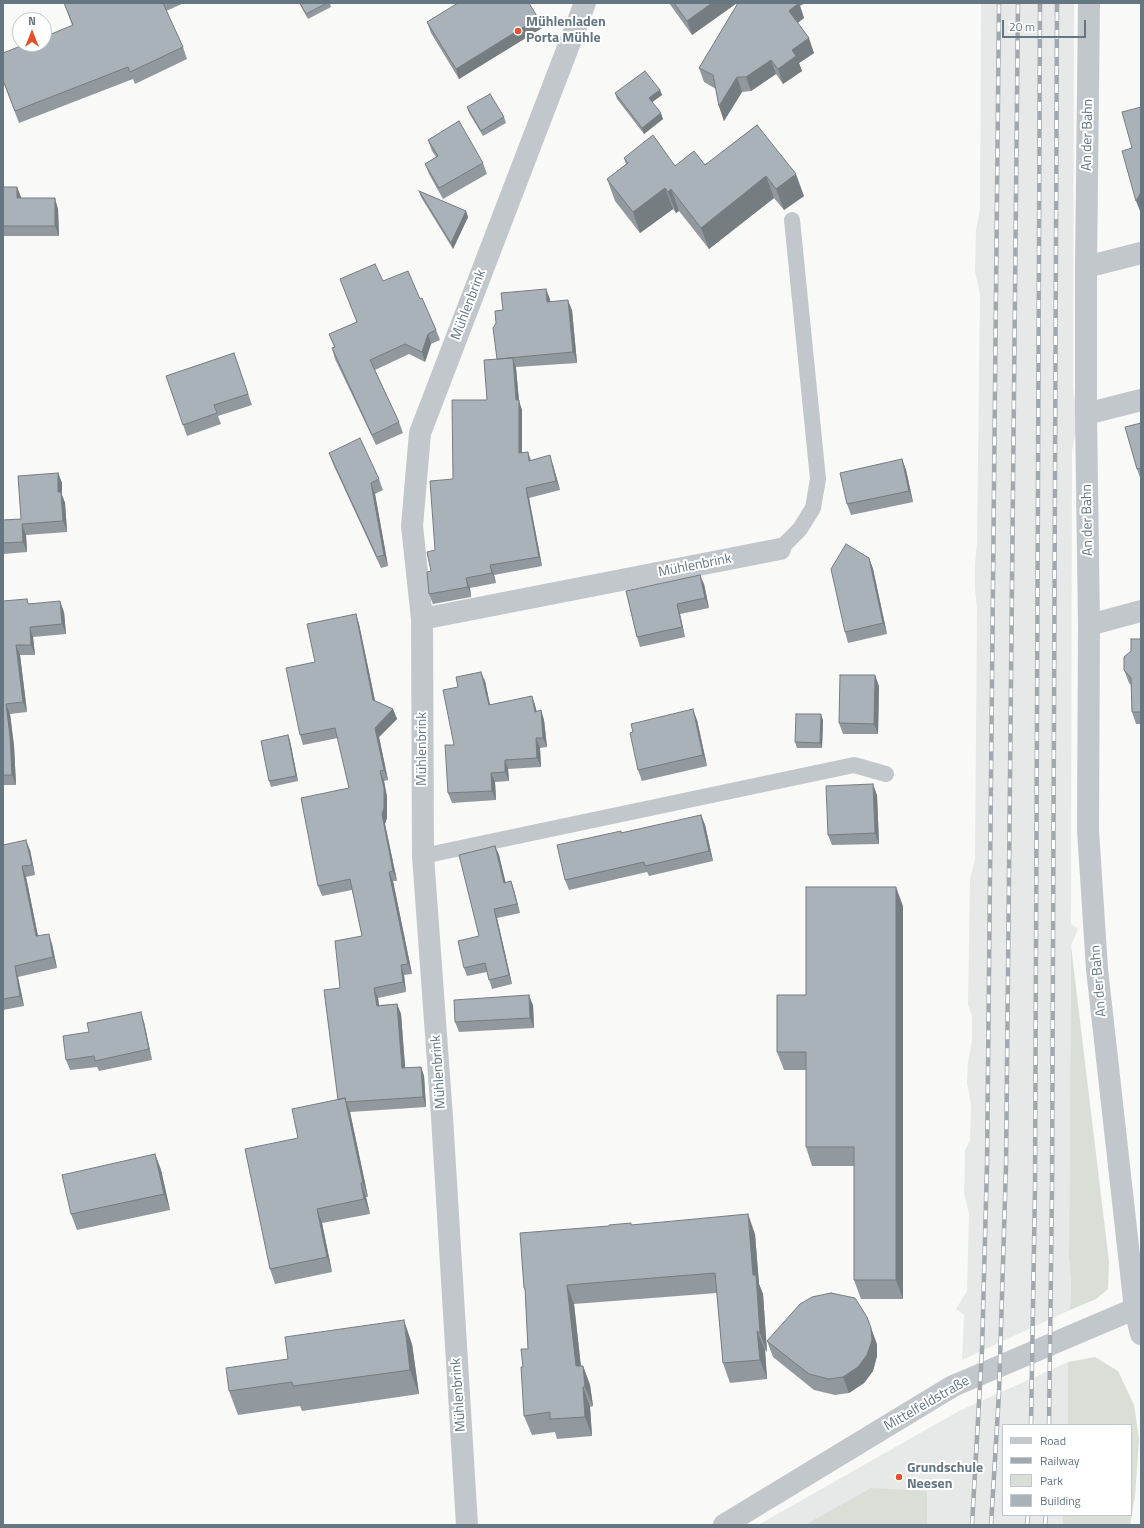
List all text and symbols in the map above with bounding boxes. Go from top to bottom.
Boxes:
north arrow [12,12,52,52]
scale bar [1004,12,1088,38]
text: N [28,13,36,29]
place label: Mühlenladen Porta Mühle [526,15,606,48]
text: 20 m [1009,17,1035,36]
marker: Mühlenladen Porta Mühle [513,26,523,36]
street label: An der Bahn [1079,99,1097,171]
street label: Mühlenbrink [448,267,490,343]
street label: An der Bahn [1079,484,1097,556]
street label: Mühlenbrink [657,551,733,581]
street label: Mühlenbrink [415,712,431,786]
street label: An der Bahn [1087,944,1111,1018]
street label: Mühlenbrink [428,1034,450,1110]
street label: Mühlenbrink [448,1357,470,1433]
street label: Mittelfeldstraße [881,1373,973,1435]
legend [1002,1424,1132,1516]
text: Road [1040,1431,1066,1450]
text: Railway [1040,1451,1080,1470]
place label: Grundschule Neesen [907,1461,983,1494]
text: Park [1040,1471,1063,1490]
marker: Grundschule Neesen [894,1472,904,1482]
text: Building [1040,1491,1081,1510]

